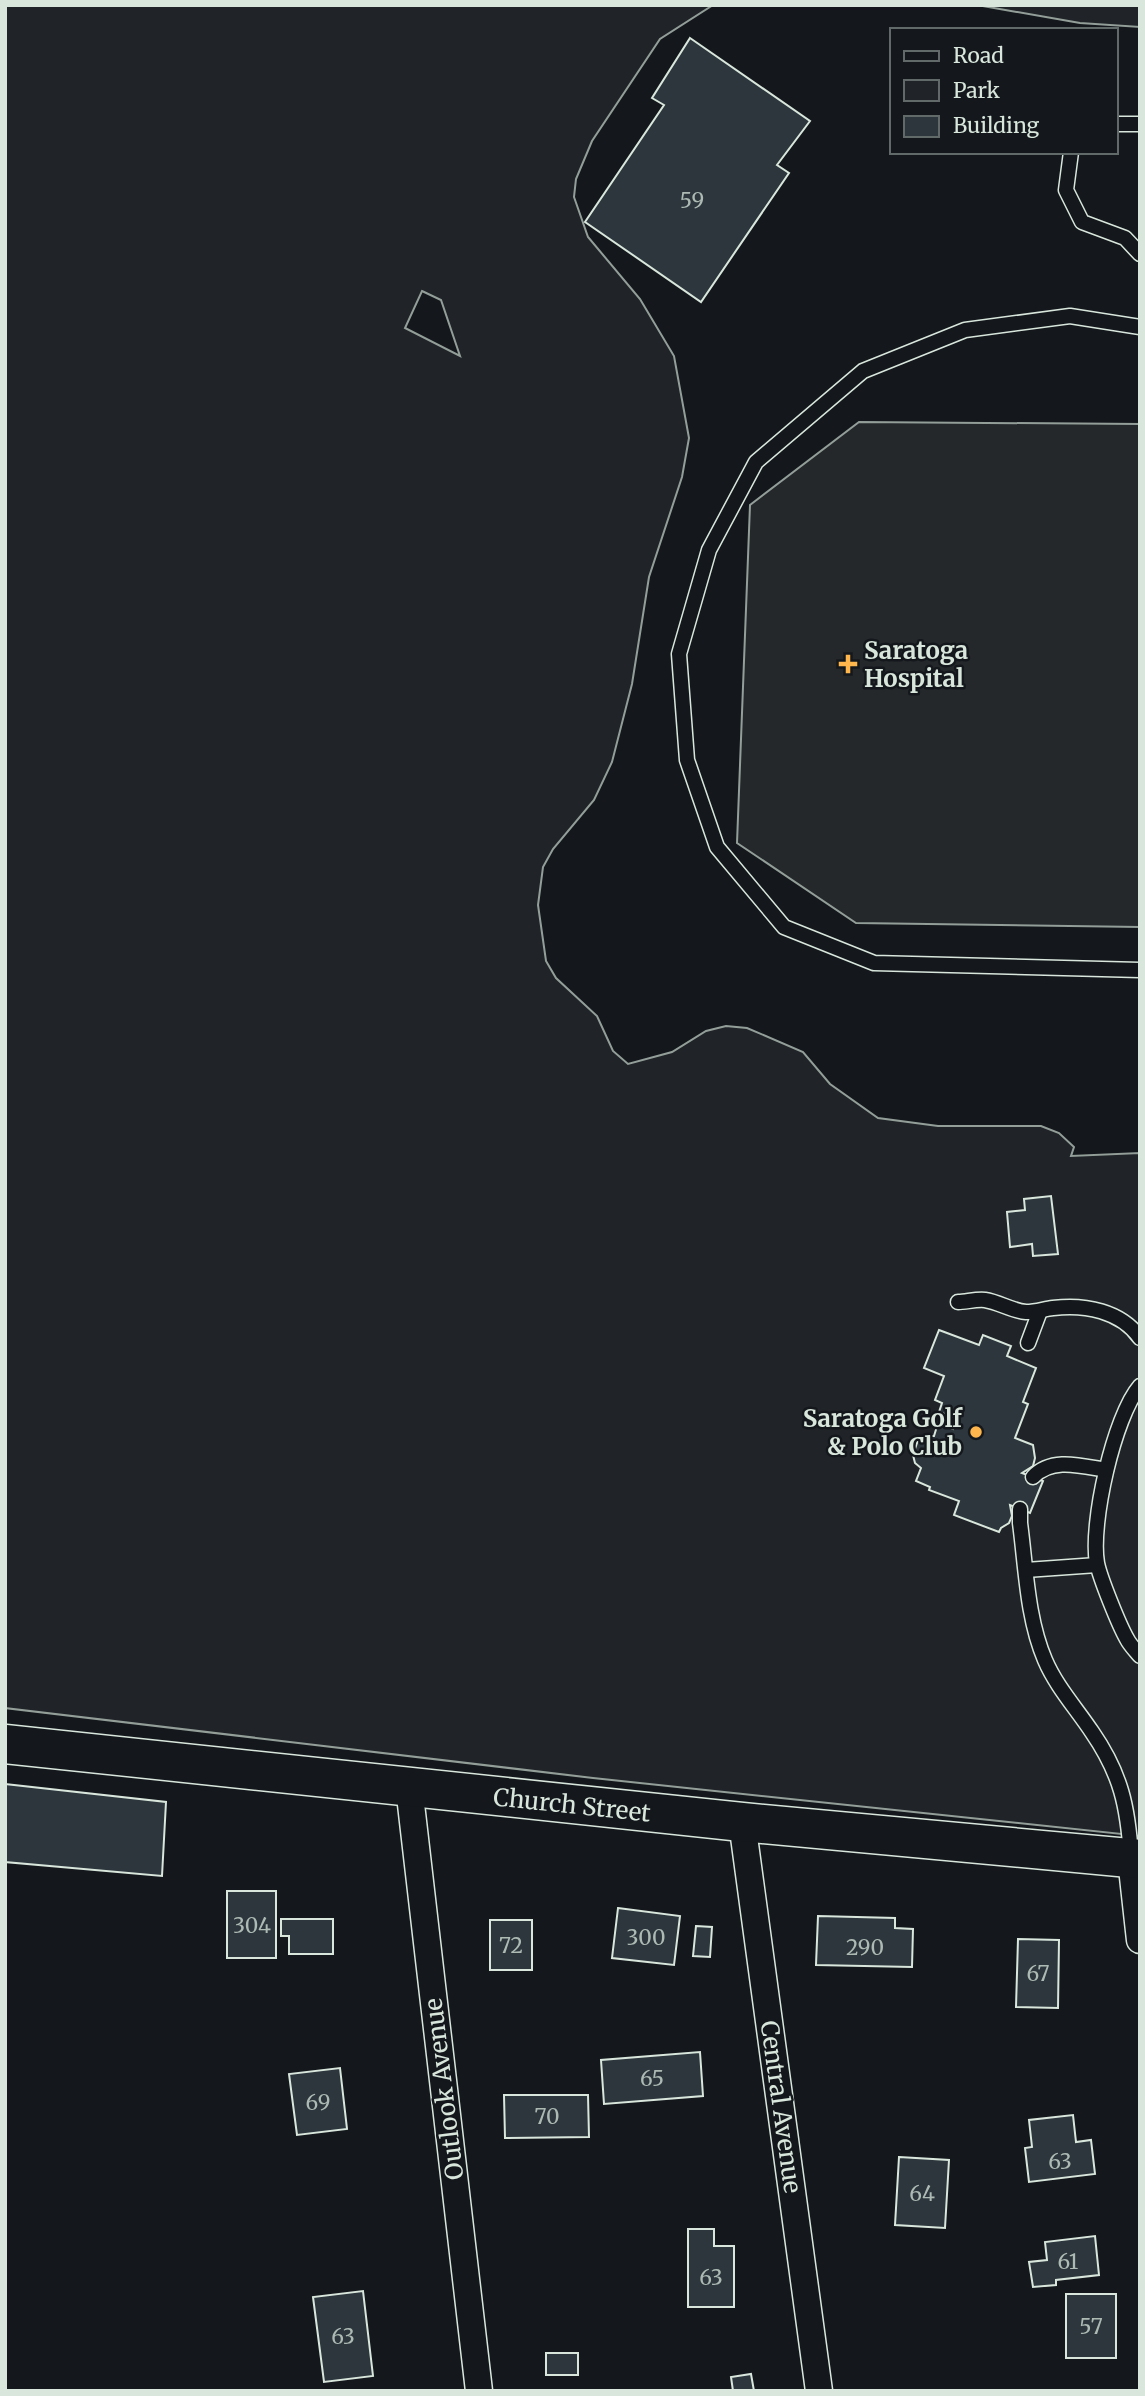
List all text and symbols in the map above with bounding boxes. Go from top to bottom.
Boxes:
legend [890,28,1117,154]
text: Road [953,42,1004,69]
text: Park [953,77,1000,104]
text: Building [953,112,1040,139]
house number: 59 [680,187,704,214]
place label: Saratoga Hospital [864,635,968,694]
marker: Saratoga Hospital [838,654,858,674]
place label: Saratoga Golf & Polo Club [803,1403,963,1462]
marker: Saratoga Golf & Polo Club [968,1424,984,1440]
street label: Church Street [492,1781,653,1829]
house number: 304 [233,1912,271,1939]
house number: 300 [626,1924,666,1951]
house number: 72 [499,1932,523,1959]
house number: 290 [846,1934,884,1961]
house number: 67 [1026,1960,1050,1987]
street label: Outlook Avenue [417,1996,471,2182]
street label: Central Avenue [754,2019,808,2195]
house number: 65 [640,2065,664,2092]
house number: 69 [306,2089,330,2116]
house number: 70 [535,2103,559,2130]
house number: 63 [1048,2148,1072,2175]
house number: 64 [909,2180,935,2207]
house number: 61 [1058,2248,1078,2275]
house number: 63 [699,2264,723,2291]
house number: 57 [1079,2313,1103,2340]
house number: 63 [331,2323,355,2350]

